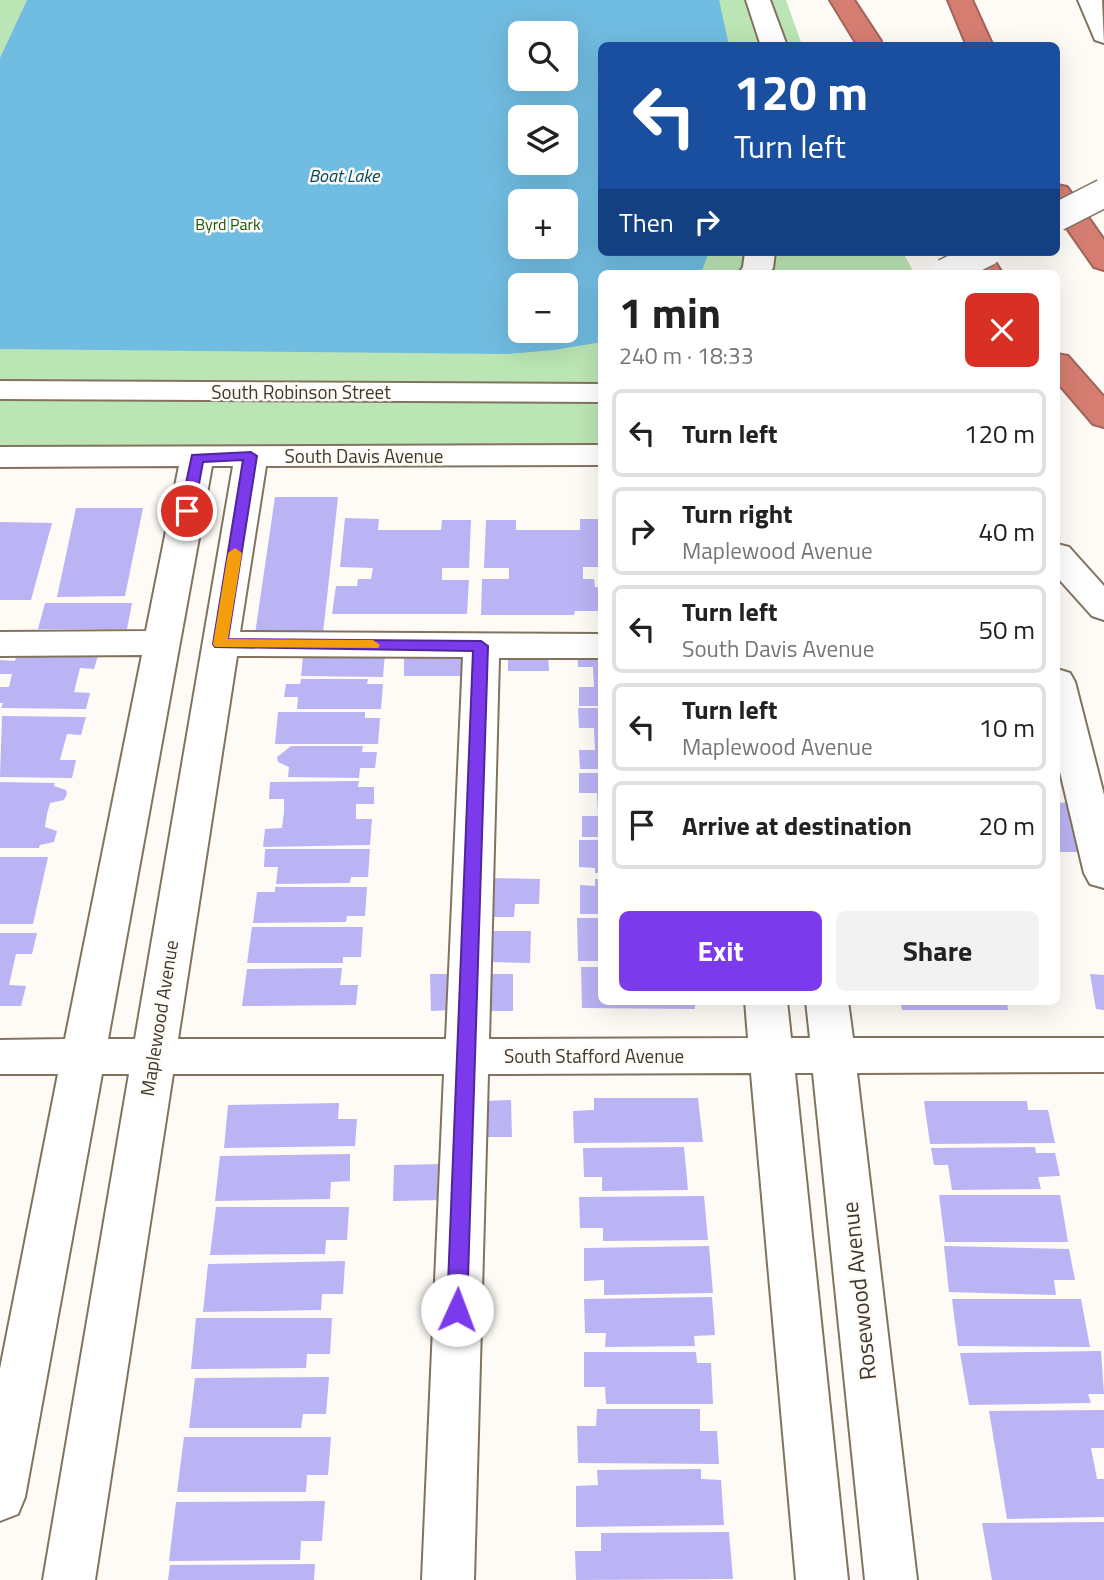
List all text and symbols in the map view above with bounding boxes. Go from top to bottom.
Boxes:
map controls [508,21,578,343]
button: search [508,21,578,91]
text: 120 m [734,54,868,129]
icon: left [619,70,710,161]
button: layers [508,105,578,175]
text: Turn left [734,122,846,170]
water label: Boat Lake [309,162,381,189]
button: + [508,189,578,259]
text: Then [619,203,674,242]
icon: right [688,203,726,241]
park label: Byrd Park [195,212,261,236]
button: − [508,273,578,343]
text: 1 min [619,280,721,344]
button: close [965,293,1039,367]
text: 240 m · 18:33 [619,338,754,373]
street label: South Robinson Street [211,377,391,406]
icon: left [623,414,661,452]
text: Turn left [682,414,777,453]
text: 120 m [964,414,1035,453]
street label: South Davis Avenue [285,441,443,470]
pin [157,481,217,541]
icon: arrive [168,492,206,530]
text: Turn right [682,494,793,533]
icon: right [623,512,661,550]
text: 40 m [978,512,1035,551]
text: Maplewood Avenue [682,533,873,568]
text: Turn left [682,592,777,631]
icon: left [623,610,661,648]
text: 50 m [978,610,1035,649]
text: South Davis Avenue [682,631,874,666]
text: Turn left [682,690,777,729]
icon: left [623,708,661,746]
text: 10 m [978,708,1035,747]
text: Maplewood Avenue [682,729,873,764]
icon: arrive [623,806,661,844]
text: Arrive at destination [682,806,912,845]
text: 20 m [978,806,1035,845]
button: Exit [619,911,822,991]
button: Share [836,911,1039,991]
street label: Maplewood Avenue [132,938,185,1098]
street label: South Stafford Avenue [504,1041,684,1070]
street label: Rosewood Avenue [832,1200,885,1382]
position arrow [420,1273,494,1347]

